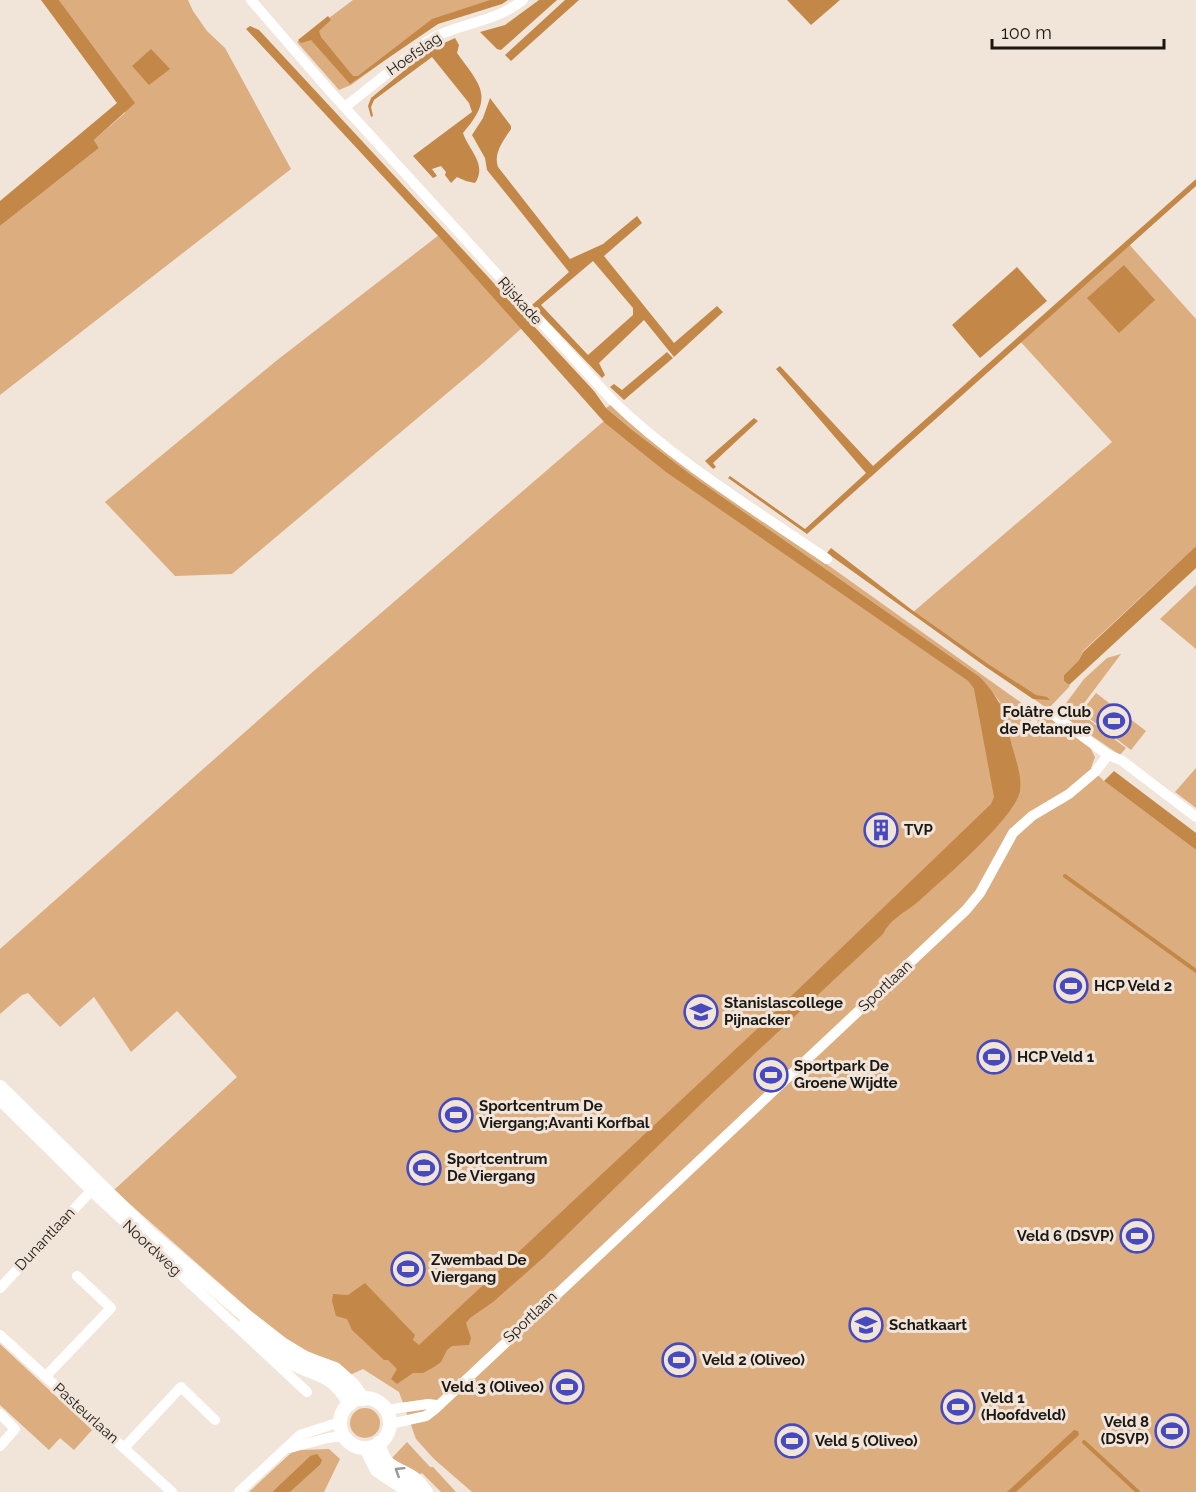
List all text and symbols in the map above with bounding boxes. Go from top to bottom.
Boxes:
scale bar [992,12,1164,50]
text: 100 m [1001,22,1052,43]
street label: Hoefslag [383,29,445,79]
street label: Rijskade [494,273,546,329]
place label: Folâtre Club de Petanque [999,703,1091,738]
sports icon: Folâtre Club de Petanque [1096,703,1132,739]
building icon: TVP [863,812,899,848]
place label: TVP [904,821,933,839]
street label: Sportlaan [854,957,916,1015]
sports icon: HCP Veld 2 [1053,968,1089,1004]
place label: HCP Veld 2 [1094,977,1172,995]
school or university icon: Stanislascollege Pijnacker [683,994,719,1030]
place label: Stanislascollege Pijnacker [724,994,843,1029]
sports icon: HCP Veld 1 [976,1039,1012,1075]
place label: HCP Veld 1 [1017,1048,1095,1066]
sports icon: Sportpark De Groene Wijdte [753,1057,789,1093]
place label: Sportpark De Groene Wijdte [794,1057,898,1092]
sports icon: Sportcentrum De Viergang;Avanti Korfbal [438,1097,474,1133]
place label: Sportcentrum De Viergang;Avanti Korfbal [479,1097,650,1132]
sports icon: Sportcentrum De Viergang [406,1150,442,1186]
place label: Sportcentrum De Viergang [447,1150,547,1185]
street label: Dunantlaan [11,1204,79,1274]
street label: Noordweg [119,1216,185,1280]
sports icon: Veld 6 (DSVP) [1119,1218,1155,1254]
place label: Veld 6 (DSVP) [1017,1227,1114,1245]
sports icon: Zwembad De Viergang [390,1251,426,1287]
place label: Zwembad De Viergang [431,1251,527,1286]
street label: Sportlaan [499,1288,561,1346]
school or university icon: Schatkaart [848,1307,884,1343]
place label: Schatkaart [889,1316,967,1334]
sports icon: Veld 2 (Oliveo) [661,1342,697,1378]
place label: Veld 2 (Oliveo) [702,1351,805,1369]
sports icon: Veld 3 (Oliveo) [549,1369,585,1405]
place label: Veld 3 (Oliveo) [441,1378,544,1396]
street label: Pasteurlaan [50,1379,122,1447]
sports icon: Veld 1 (Hoofdveld) [940,1389,976,1425]
place label: Veld 1 (Hoofdveld) [981,1389,1066,1424]
place label: Veld 8 (DSVP) [1101,1413,1149,1448]
sports icon: Veld 8 (DSVP) [1154,1413,1190,1449]
sports icon: Veld 5 (Oliveo) [774,1423,810,1459]
place label: Veld 5 (Oliveo) [815,1432,918,1450]
one-way arrow [395,1466,405,1478]

